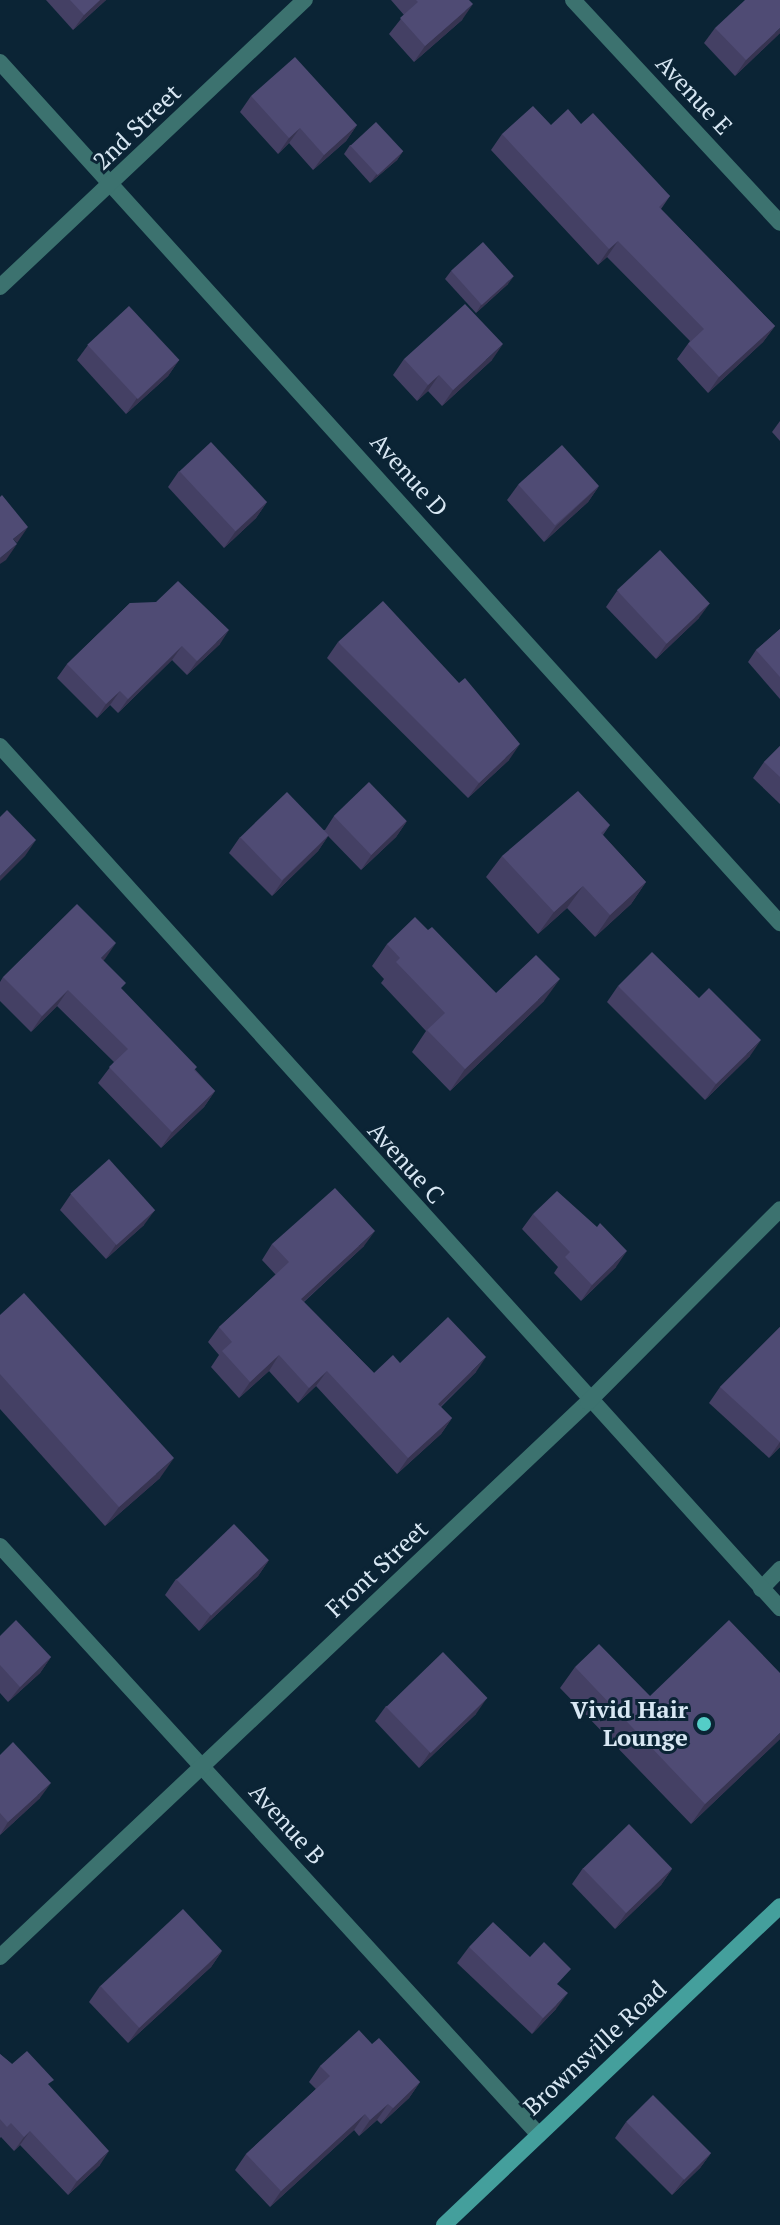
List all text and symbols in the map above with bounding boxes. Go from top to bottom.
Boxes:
street label: Avenue E [650,49,738,141]
street label: 2nd Street [87,78,187,176]
street label: Avenue D [364,428,454,522]
street label: Avenue C [362,1116,450,1210]
street label: Front Street [320,1515,434,1623]
place label: Vivid Hair Lounge [571,1696,688,1752]
marker: Vivid Hair Lounge [695,1715,713,1733]
street label: Avenue B [243,1778,331,1870]
street label: Brownsville Road [518,1975,672,2121]

